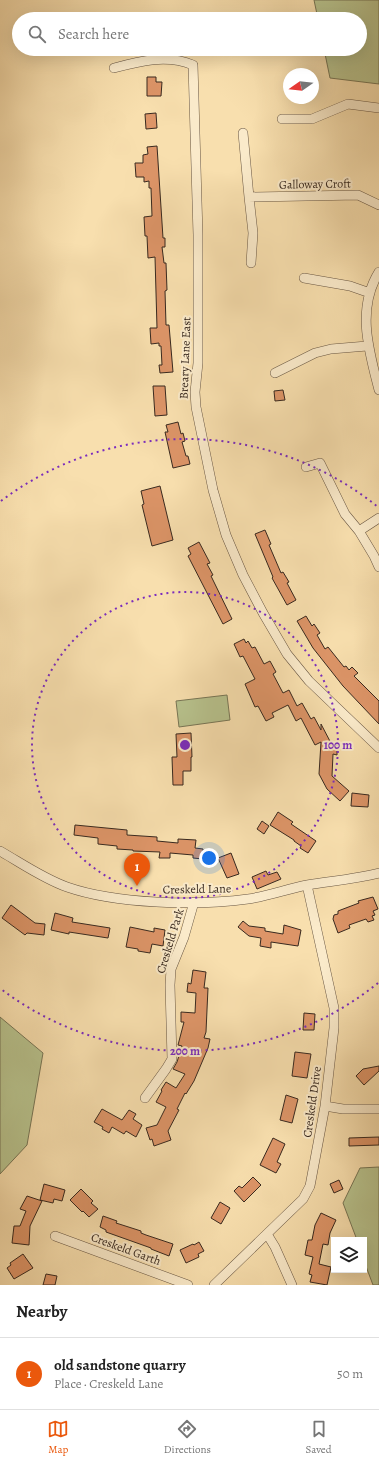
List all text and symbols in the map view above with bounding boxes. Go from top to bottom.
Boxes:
search box [12,12,367,56]
icon: search [26,23,48,45]
text: Search here [58,24,129,44]
north arrow [283,68,319,104]
street label: Galloway Croft [279,175,351,193]
street label: Breary Lane East [176,317,194,399]
text: 100 m [324,737,352,753]
centre of rings [178,738,192,752]
your location [199,848,219,868]
pin: 1 [124,853,150,886]
street label: Creskeld Lane [163,880,231,898]
street label: Creskeld Park [153,906,188,976]
text: 200 m [170,1043,200,1059]
street label: Creskeld Drive [299,1065,325,1139]
street label: Creskeld Garth [89,1229,164,1269]
map controls [331,1237,367,1273]
button: layers [331,1237,367,1273]
text: Nearby [16,1300,67,1323]
text: old sandstone quarry [54,1355,186,1375]
text: 1 [27,1365,31,1382]
text: 50 m [337,1365,363,1382]
text: Place · Creskeld Lane [54,1375,163,1392]
tab: Map [47,1418,69,1457]
tab: Directions [164,1418,211,1457]
tab: Saved [306,1418,332,1457]

